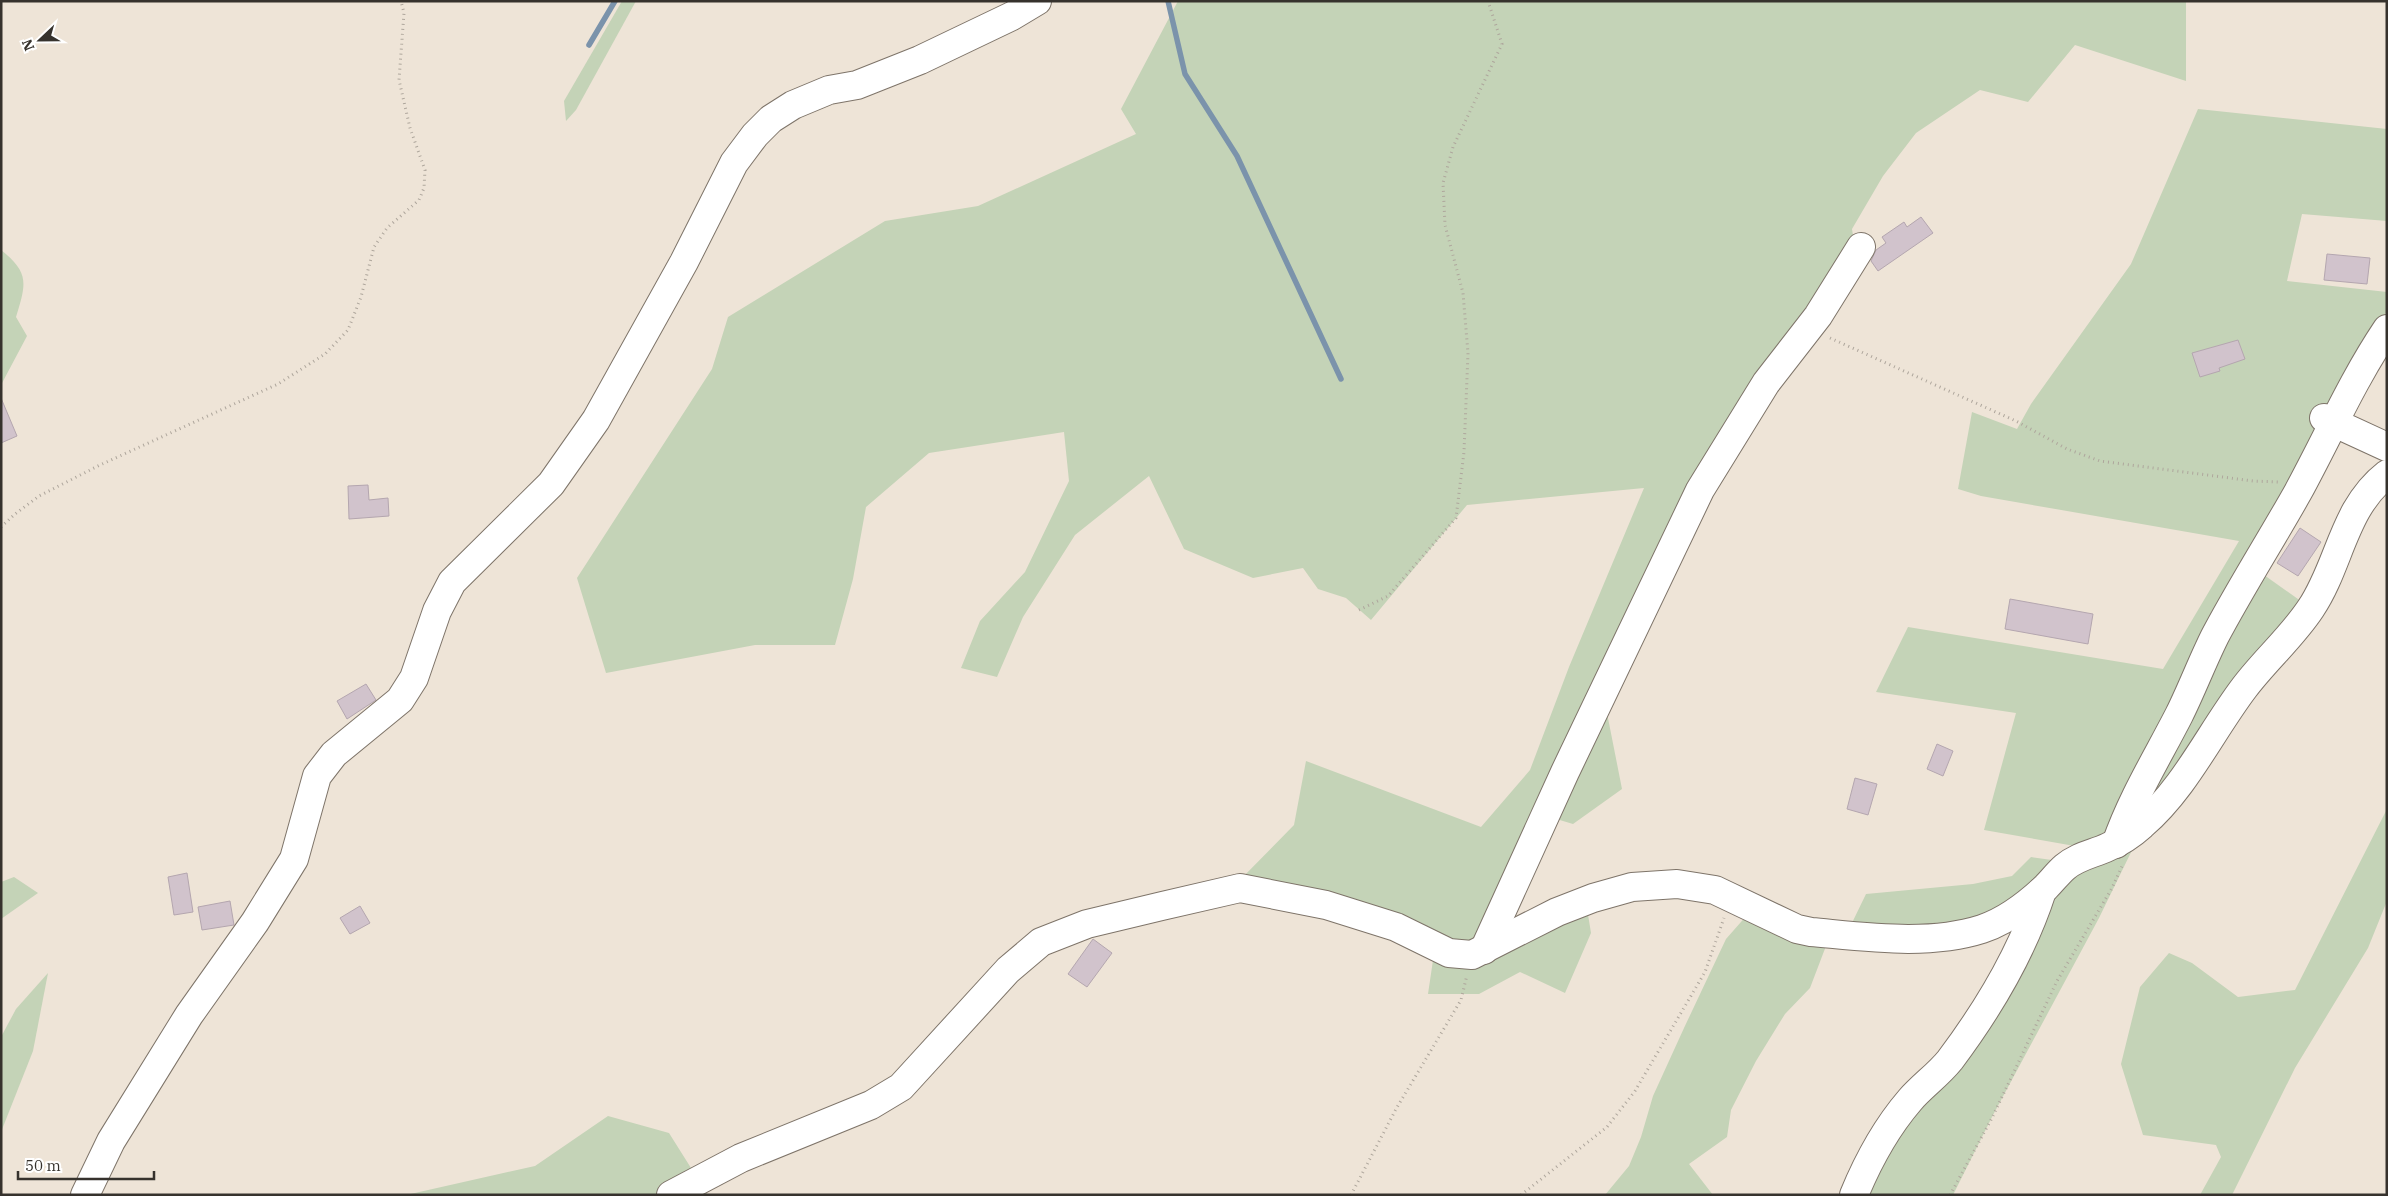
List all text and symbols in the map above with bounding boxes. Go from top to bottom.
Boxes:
north arrow [15,15,65,65]
text: N [18,36,38,53]
scale bar [18,1148,154,1180]
text: 50 m [25,1156,61,1175]

